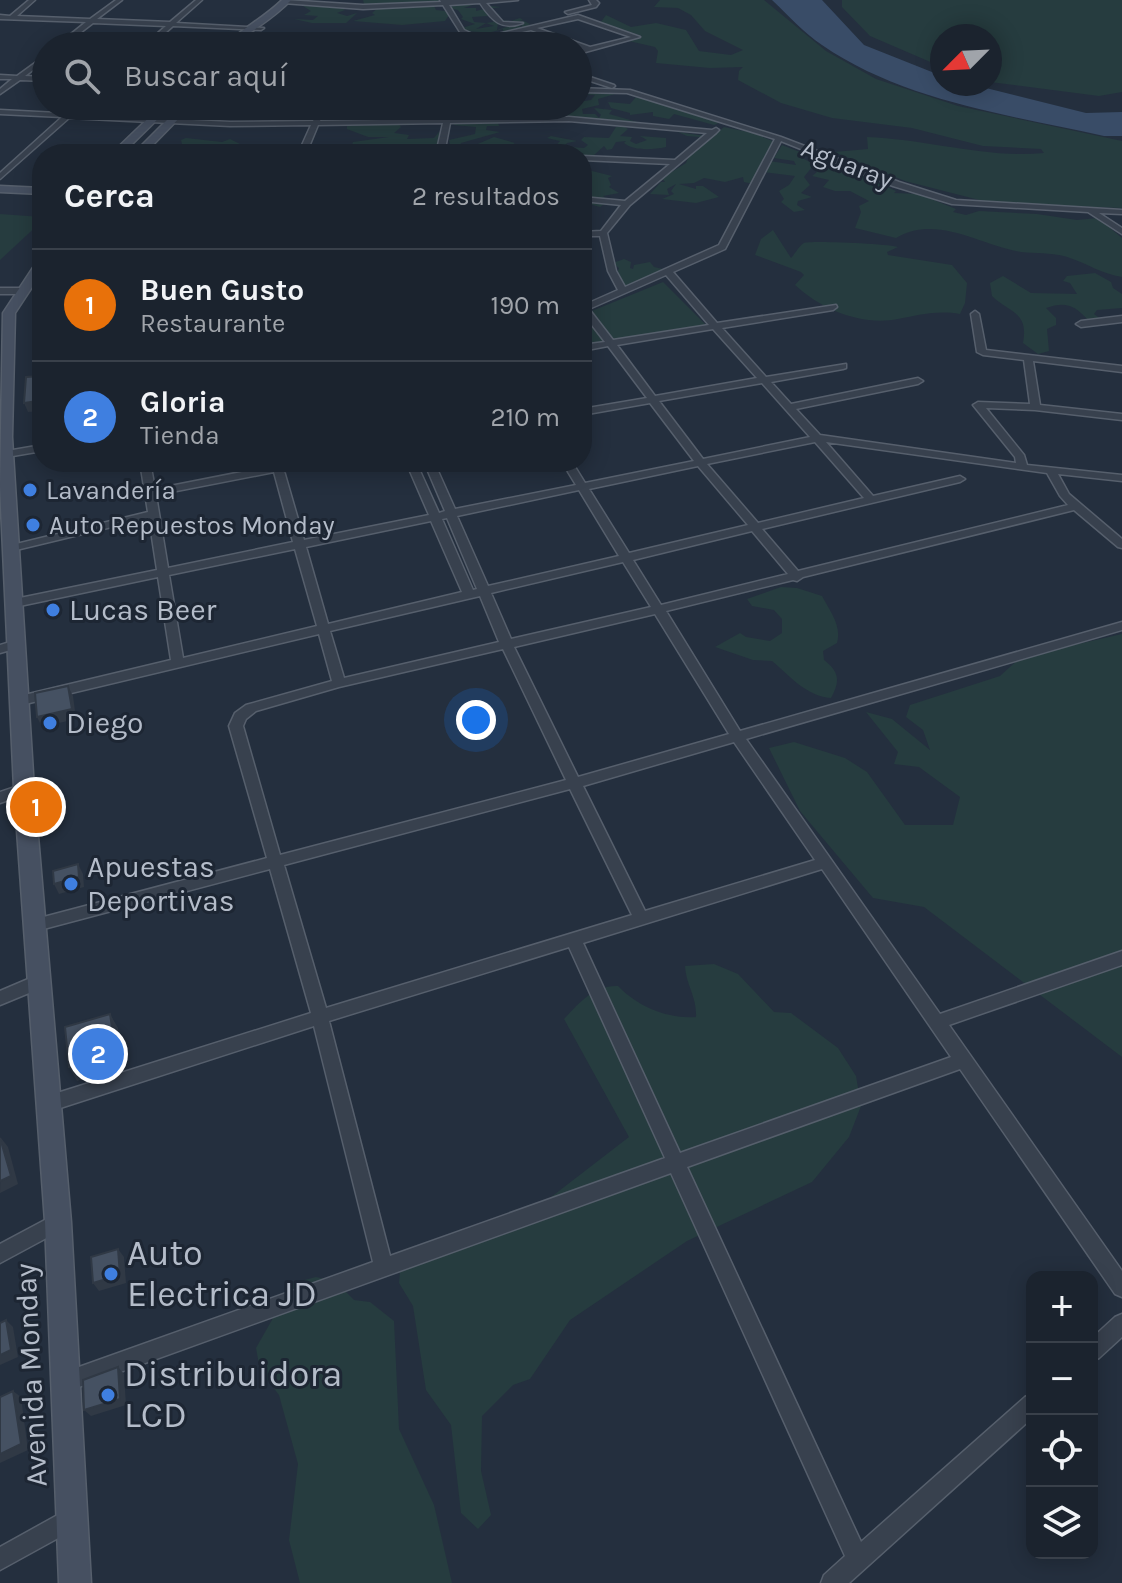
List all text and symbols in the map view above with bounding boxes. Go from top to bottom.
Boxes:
north arrow [930,24,1002,96]
search box [32,32,592,120]
icon: search [60,54,104,98]
text: Buscar aquí [124,58,288,94]
street label: Aguaray [797,132,897,196]
text: Cerca [64,176,155,216]
text: 2 resultados [412,181,560,212]
text: Buen Gusto [140,272,304,308]
text: 1 [85,290,95,321]
text: 190 m [490,290,560,321]
text: Restaurante [140,308,285,339]
text: Gloria [140,384,226,420]
text: 2 [82,402,98,433]
text: 210 m [490,402,560,433]
text: Tienda [140,420,220,451]
place label: Lavandería [46,475,176,506]
marker: Lavandería [21,481,39,499]
place label: Auto Repuestos Monday [49,510,335,541]
marker: Auto Repuestos Monday [24,516,42,534]
place label: Lucas Beer [69,592,217,628]
marker: Lucas Beer [44,601,62,619]
your location [456,700,496,740]
place label: Diego [66,705,143,741]
marker: Diego [41,714,59,732]
pin: 1 [10,777,62,837]
place label: Apuestas Deportivas [87,849,235,919]
marker: Apuestas Deportivas [62,875,80,893]
pin: 2 [72,1024,124,1084]
place label: Auto Electrica JD [127,1232,317,1315]
street label: Avenida Monday [7,1262,55,1488]
marker: Auto Electrica JD [102,1265,120,1283]
map controls [1026,1271,1098,1559]
button: + [1026,1271,1098,1343]
button: − [1026,1343,1098,1415]
place label: Distribuidora LCD [124,1353,342,1436]
marker: Distribuidora LCD [99,1386,117,1404]
button: locate [1026,1415,1098,1487]
button: layers [1026,1487,1098,1559]

